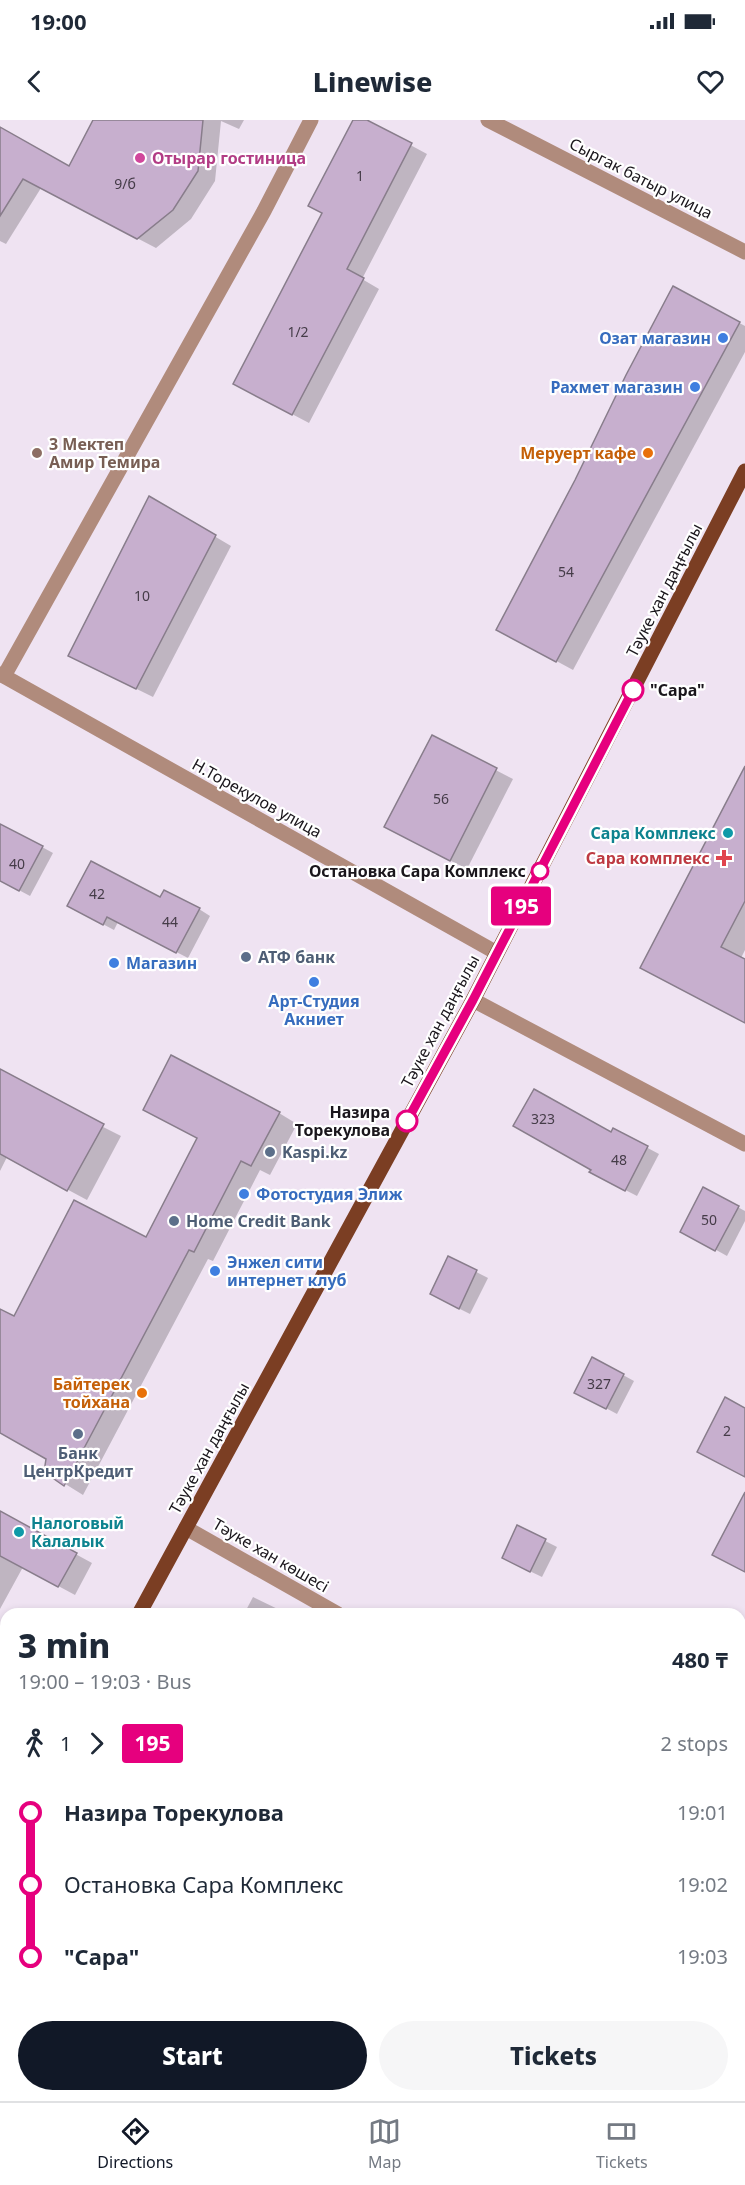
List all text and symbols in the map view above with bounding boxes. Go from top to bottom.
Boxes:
text: 19:00 [30,6,87,36]
text: Linewise [313,63,432,100]
icon: back [18,65,51,98]
icon: heart [694,65,727,98]
street label: Сыргак батыр улица [566,132,716,224]
place label: Отырар гостиница [152,147,306,169]
marker: Отырар гостиница [133,151,147,165]
house number: 1 [356,166,364,185]
house number: 9/б [114,174,136,193]
house number: 1/2 [287,322,309,341]
place label: Озат магазин [599,327,711,349]
marker: Озат магазин [716,331,730,345]
place label: Рахмет магазин [551,376,683,398]
marker: Рахмет магазин [688,380,702,394]
place label: 3 Мектеп Амир Темира [49,433,160,473]
place label: Меруерт кафе [520,442,636,464]
marker: 3 Мектеп Амир Темира [30,446,44,460]
marker: Меруерт кафе [641,446,655,460]
street label: Тәуке хан даңғылы [621,519,707,661]
house number: 54 [558,562,574,581]
house number: 10 [134,586,150,605]
marker: "Сара" [622,679,644,701]
place label: "Сара" [650,679,705,701]
street label: Н.Торекулов улица [188,753,326,843]
house number: 56 [433,789,449,808]
place label: Сара Комплекс [591,822,716,844]
marker: Сара Комплекс [721,826,735,840]
place label: Сара комплекс [586,847,710,869]
marker: Сара комплекс [715,849,733,867]
house number: 40 [9,854,25,873]
place label: Остановка Сара Комплекс [309,860,526,882]
marker: Остановка Сара Комплекс [531,862,549,880]
house number: 42 [89,884,105,903]
line badge: 195 [486,886,556,926]
text: 195 [503,892,539,920]
house number: 44 [162,912,178,931]
place label: АТФ банк [258,946,335,968]
marker: АТФ банк [239,950,253,964]
street label: Тәуке хан даңғылы [396,951,484,1091]
place label: Магазин [126,952,197,974]
marker: Магазин [107,956,121,970]
marker: Арт-Студия Акниет [307,975,321,989]
place label: Арт-Студия Акниет [268,990,360,1030]
place label: Назира Торекулова [295,1101,390,1141]
house number: 323 [531,1109,555,1128]
marker: Назира Торекулова [396,1110,418,1132]
place label: Kaspi.kz [282,1141,348,1163]
marker: Kaspi.kz [263,1145,277,1159]
house number: 48 [611,1150,627,1169]
place label: Фотостудия Элиж [256,1183,403,1205]
marker: Фотостудия Элиж [237,1187,251,1201]
place label: Home Credit Bank [186,1210,331,1232]
house number: 50 [701,1210,717,1229]
marker: Home Credit Bank [167,1214,181,1228]
place label: Энжел сити интернет клуб [227,1251,347,1291]
marker: Энжел сити интернет клуб [208,1264,222,1278]
place label: Байтерек тойхана [53,1373,130,1413]
house number: 327 [587,1374,611,1393]
street label: Тәуке хан даңғылы [164,1378,254,1518]
marker: Байтерек тойхана [135,1386,149,1400]
house number: 2 [723,1421,731,1440]
marker: Банк ЦентрКредит [71,1427,85,1441]
place label: Банк ЦентрКредит [23,1442,133,1482]
place label: Налоговый Калалык [31,1512,124,1552]
street label: Тәуке хан көшесі [209,1513,333,1597]
marker: Налоговый Калалык [12,1525,26,1539]
text: 3 min [18,1623,110,1668]
text: 480 ₸ [672,1644,728,1674]
text: 19:00 – 19:03 · Bus [18,1668,191,1695]
icon: walk [18,1727,51,1760]
icon: forward [80,1727,113,1760]
text: 195 [134,1729,171,1757]
text: 1 [60,1730,71,1757]
text: 2 stops [661,1730,728,1757]
text: Назира Торекулова [64,1797,284,1827]
text: 19:01 [677,1799,728,1826]
text: Остановка Сара Комплекс [64,1869,344,1899]
text: 19:02 [677,1871,728,1898]
text: "Сара" [64,1941,139,1971]
text: 19:03 [677,1943,728,1970]
button: Start [18,2021,367,2090]
button: Tickets [379,2021,728,2090]
tab: Directions [97,2115,173,2173]
tab: Map [368,2115,401,2173]
tab: Tickets [596,2115,648,2173]

